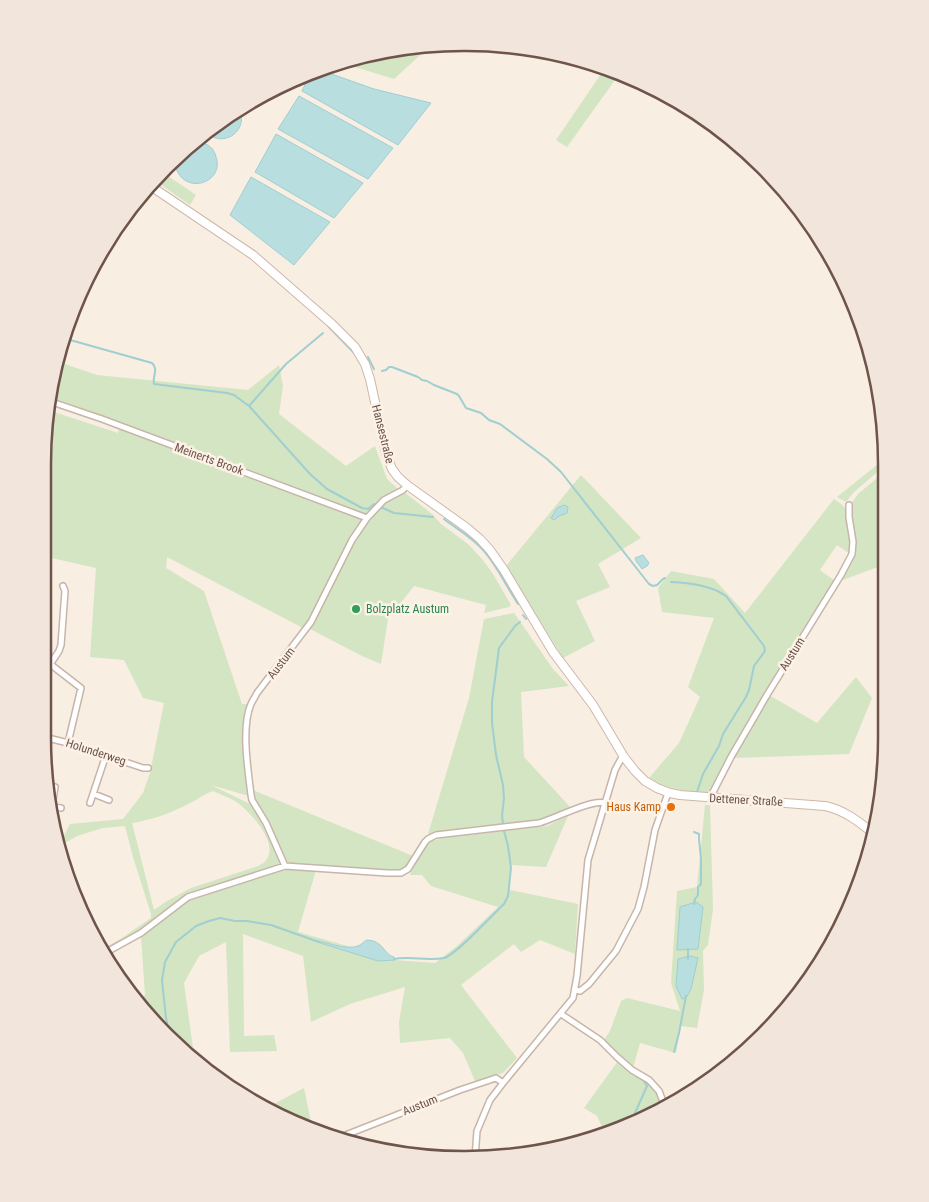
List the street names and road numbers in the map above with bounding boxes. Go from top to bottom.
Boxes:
street label: Hansestraße [369,403,397,465]
street label: Meinerts Brook [173,440,246,478]
street label: Austum [776,635,808,673]
street label: Austum [264,644,298,682]
street label: Holunderweg [64,736,128,768]
street label: Dettener Straße [709,791,784,809]
street label: Austum [400,1092,440,1118]

